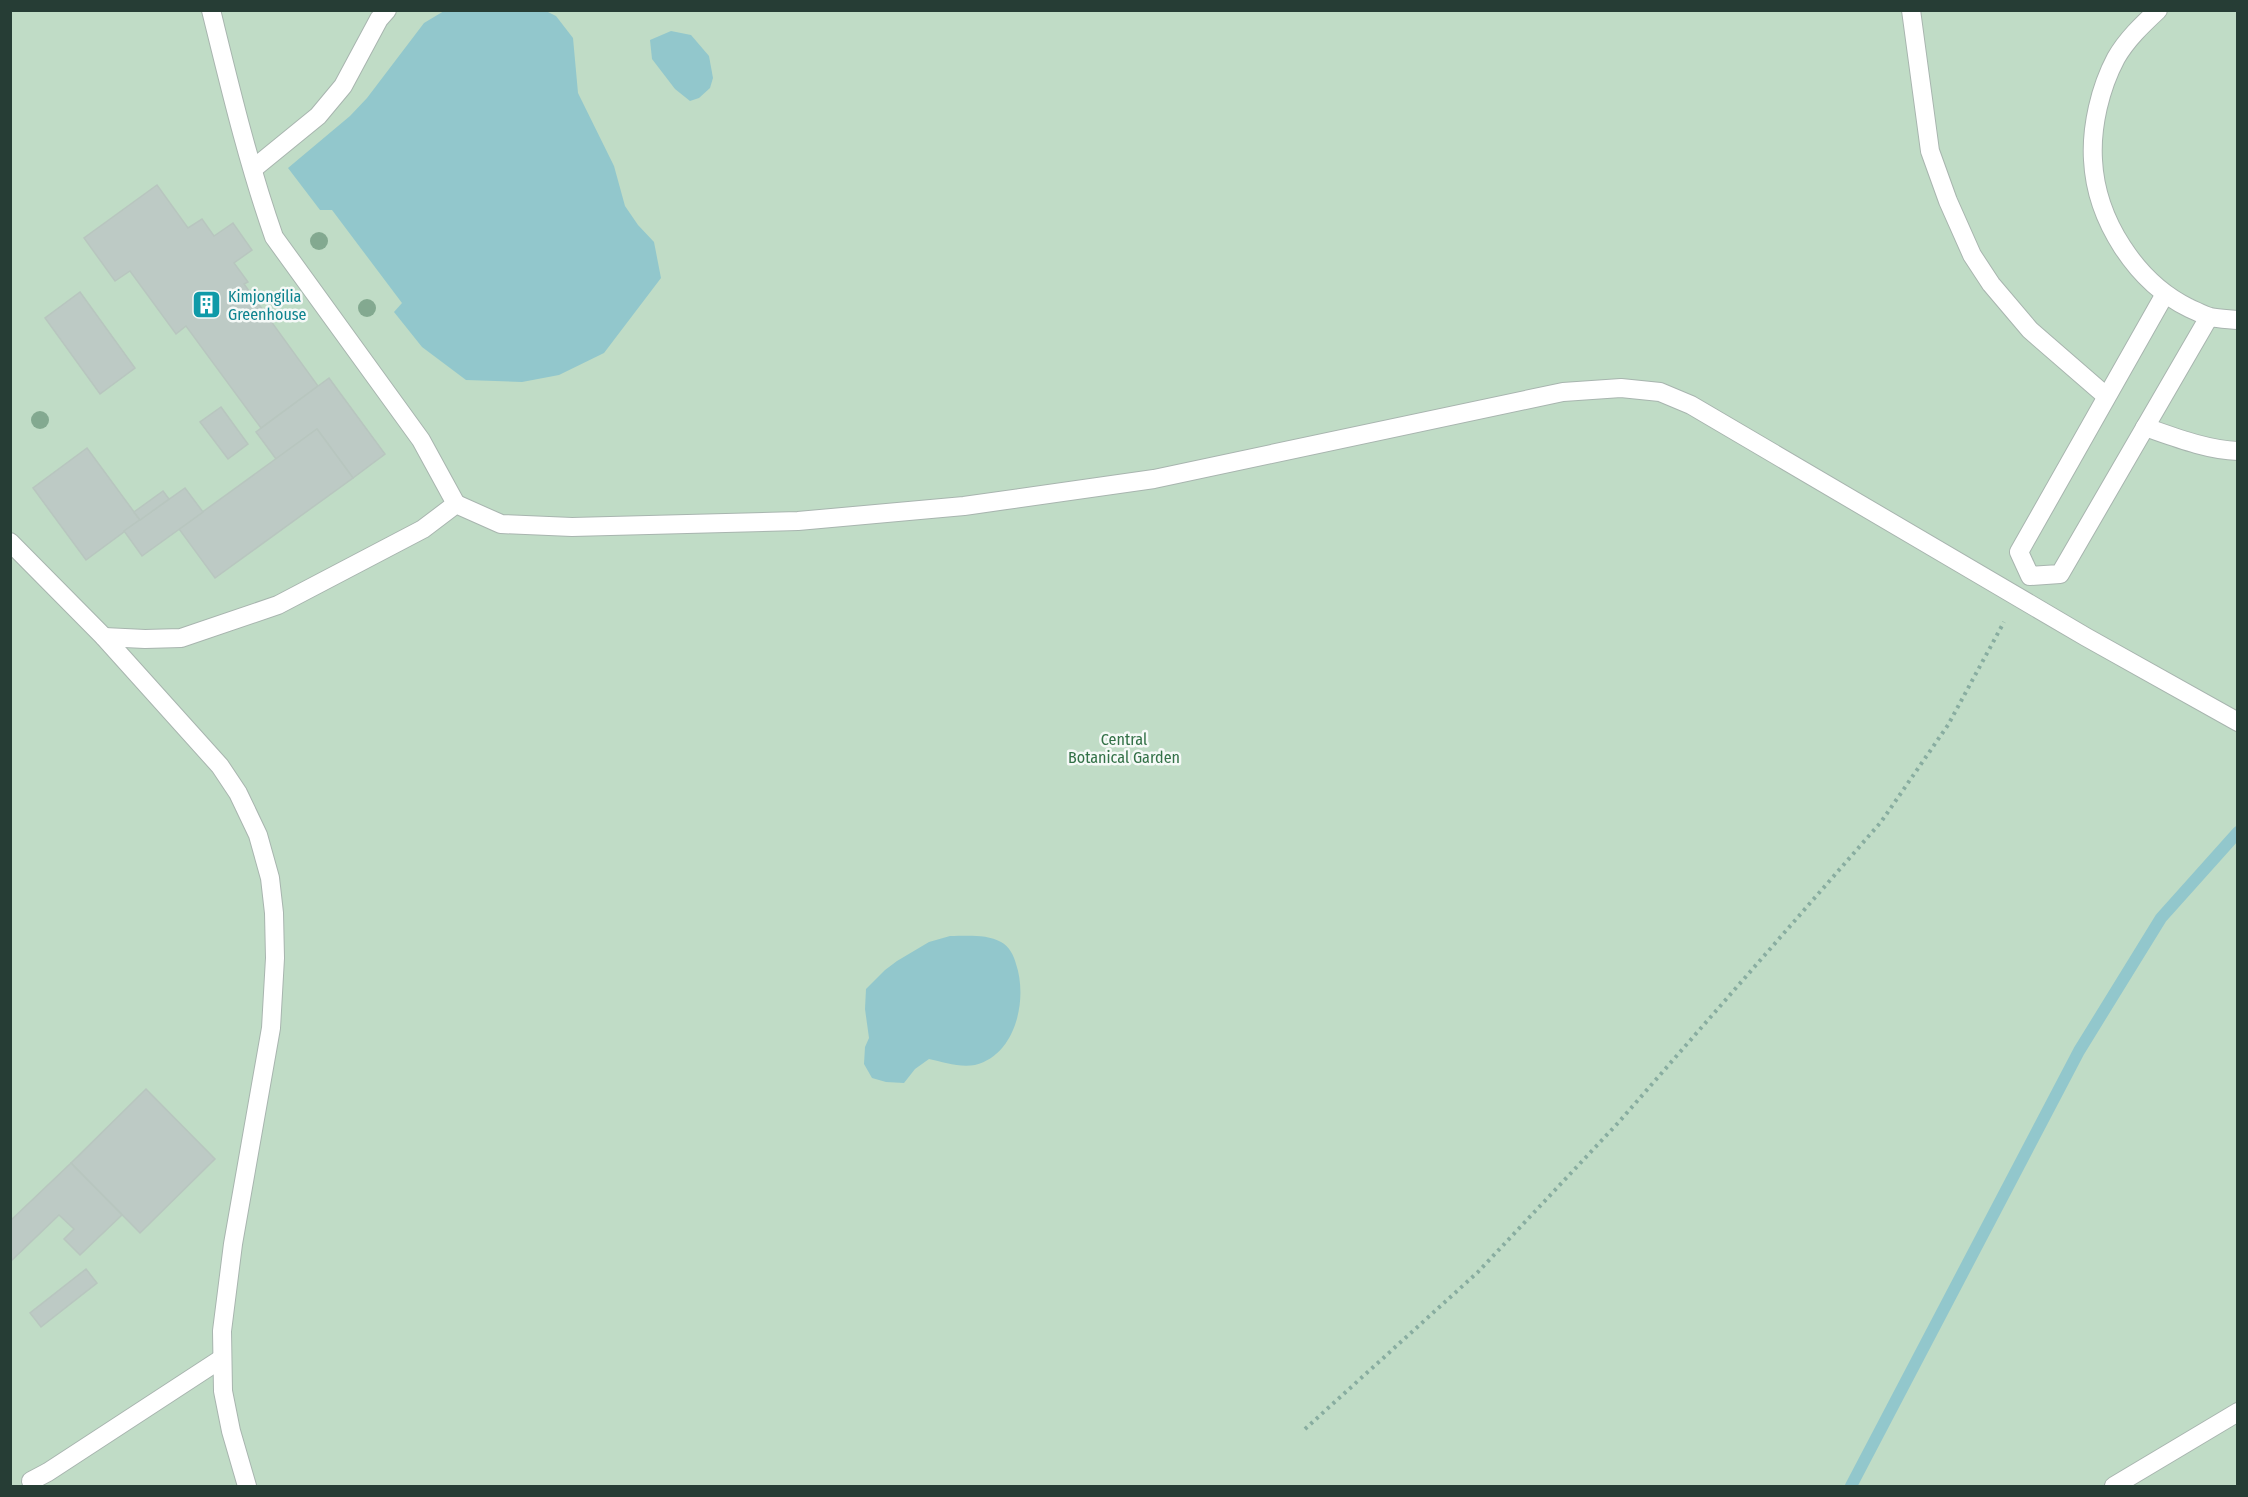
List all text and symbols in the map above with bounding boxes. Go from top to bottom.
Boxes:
place label: Kimjongilia Greenhouse [228,287,307,324]
building icon: Kimjongilia Greenhouse [191,289,223,321]
park label: Central Botanical Garden [1068,730,1180,767]

